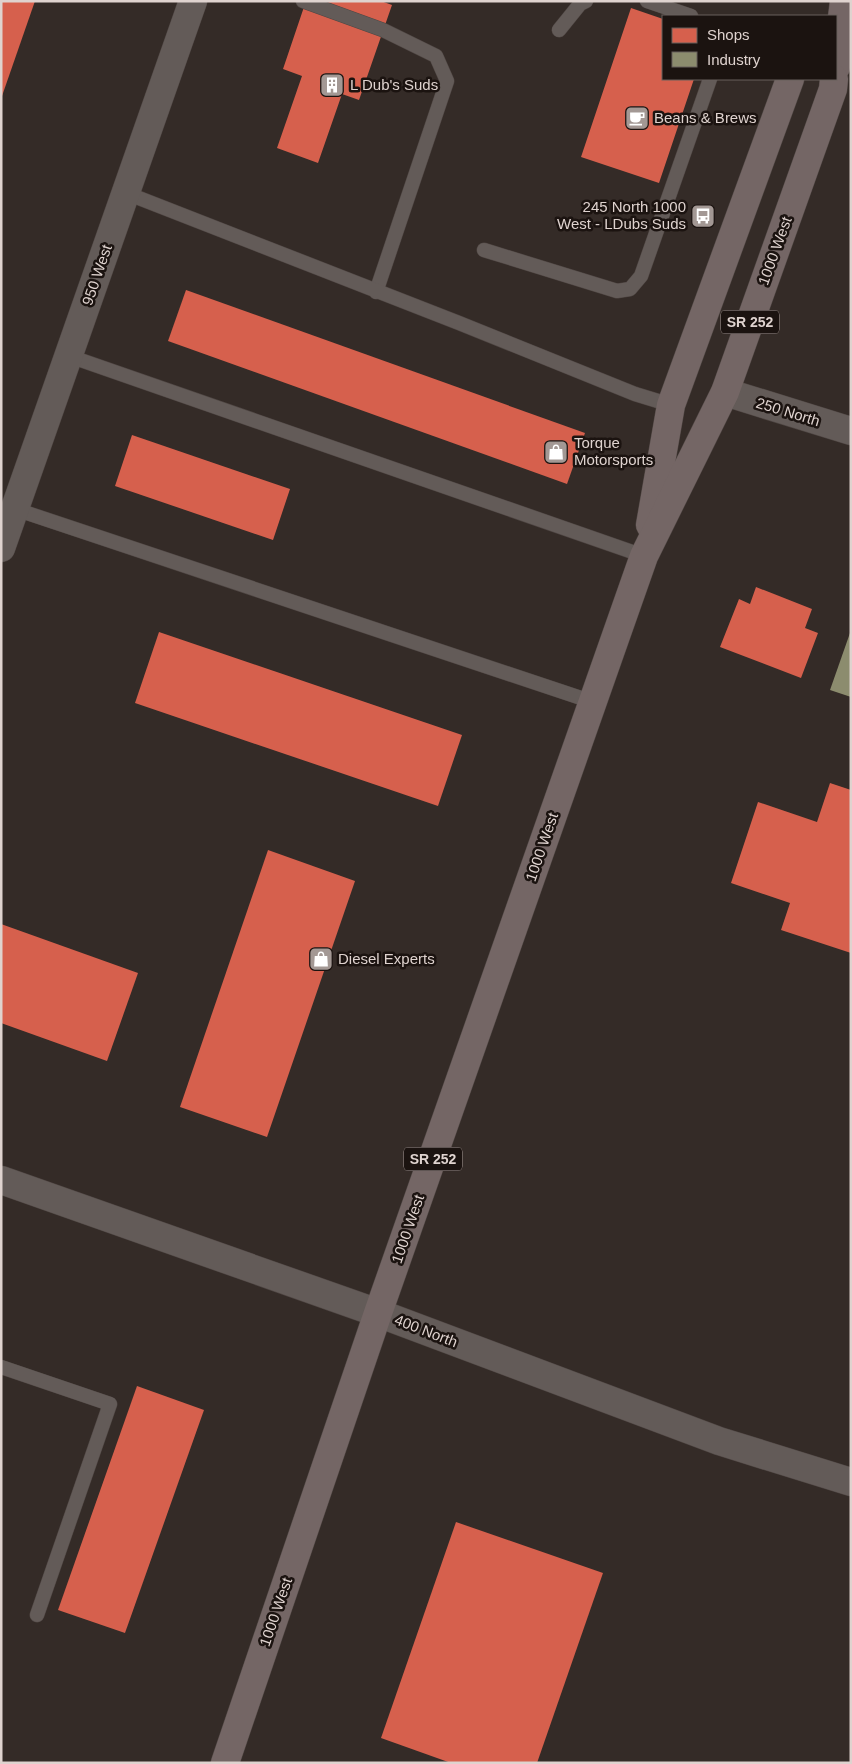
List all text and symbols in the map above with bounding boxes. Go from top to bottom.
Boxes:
legend [662,15,837,80]
text: Shops [707,26,750,43]
text: Industry [707,51,761,68]
building icon: L Dub's Suds [319,72,345,98]
place label: L Dub's Suds [350,76,438,93]
cafe icon: Beans & Brews [624,105,650,131]
place label: Beans & Brews [654,109,757,126]
place label: 245 North 1000 West - LDubs Suds [557,198,686,232]
bus stop icon: 245 North 1000 West - LDubs Suds [690,203,716,229]
street label: 1000 West [754,214,795,287]
street label: 950 West [78,241,115,307]
road number: SR 252 [721,311,779,334]
street label: 250 North [754,394,822,429]
place label: Torque Motorsports [574,434,653,468]
shop icon: Torque Motorsports [543,439,569,465]
street label: 1000 West [522,810,561,883]
shop icon: Diesel Experts [308,946,334,972]
place label: Diesel Experts [338,950,435,967]
road number: SR 252 [404,1148,462,1170]
street label: 1000 West [388,1192,427,1265]
street label: 400 North [392,1311,460,1350]
street label: 1000 West [256,1575,295,1648]

